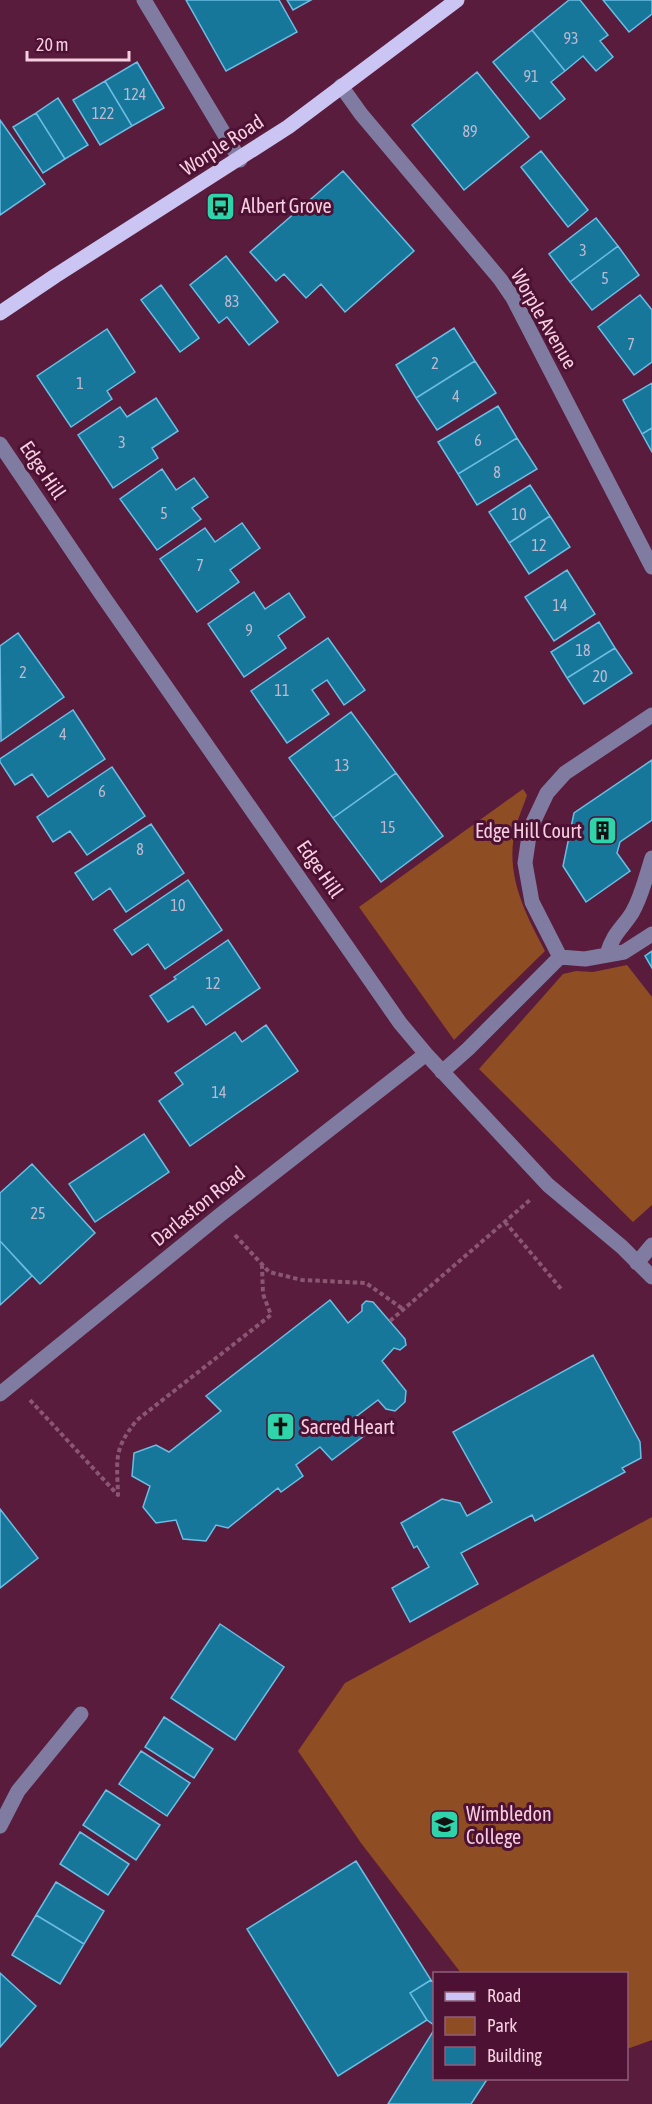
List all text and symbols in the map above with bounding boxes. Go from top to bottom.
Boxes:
scale bar [27,24,129,62]
house number: 93 [563,29,579,47]
text: 20 m [36,34,68,55]
house number: 91 [523,67,539,85]
house number: 124 [124,85,146,103]
house number: 122 [92,104,114,122]
street label: Worple Road [176,109,267,180]
house number: 89 [462,122,478,140]
bus stop icon: Albert Grove [204,190,236,222]
place label: Albert Grove [241,194,332,217]
house number: 3 [579,241,587,259]
street label: Worple Avenue [507,265,582,373]
house number: 5 [601,269,609,287]
house number: 83 [224,292,240,310]
house number: 7 [627,335,635,353]
house number: 2 [431,354,439,372]
house number: 1 [76,374,84,392]
house number: 4 [452,387,460,405]
house number: 6 [474,431,482,449]
house number: 3 [118,433,126,451]
street label: Edge Hill [16,436,71,504]
house number: 8 [493,463,501,481]
house number: 5 [160,504,168,522]
house number: 10 [511,505,527,523]
house number: 12 [531,536,547,554]
house number: 7 [196,556,204,574]
house number: 14 [552,596,568,614]
house number: 9 [245,621,253,639]
house number: 18 [575,641,591,659]
house number: 2 [19,663,27,681]
house number: 20 [592,667,608,685]
house number: 11 [274,681,290,699]
house number: 4 [59,725,67,743]
house number: 13 [334,756,350,774]
house number: 6 [98,782,106,800]
building icon: Edge Hill Court [587,815,619,847]
house number: 15 [380,818,396,836]
place label: Edge Hill Court [475,819,582,842]
street label: Edge Hill [292,836,349,902]
house number: 8 [136,840,144,858]
house number: 10 [170,896,186,914]
house number: 12 [205,974,221,992]
house number: 14 [211,1083,227,1101]
street label: Darlaston Road [146,1161,249,1250]
house number: 25 [30,1204,46,1222]
church icon: Sacred Heart [264,1411,296,1443]
place label: Sacred Heart [301,1415,395,1438]
place label: Wimbledon College [466,1802,552,1848]
school or university icon: Wimbledon College [429,1809,461,1841]
legend [433,1972,628,2080]
text: Road [487,1985,521,2006]
text: Park [487,2015,517,2036]
text: Building [487,2045,542,2066]

